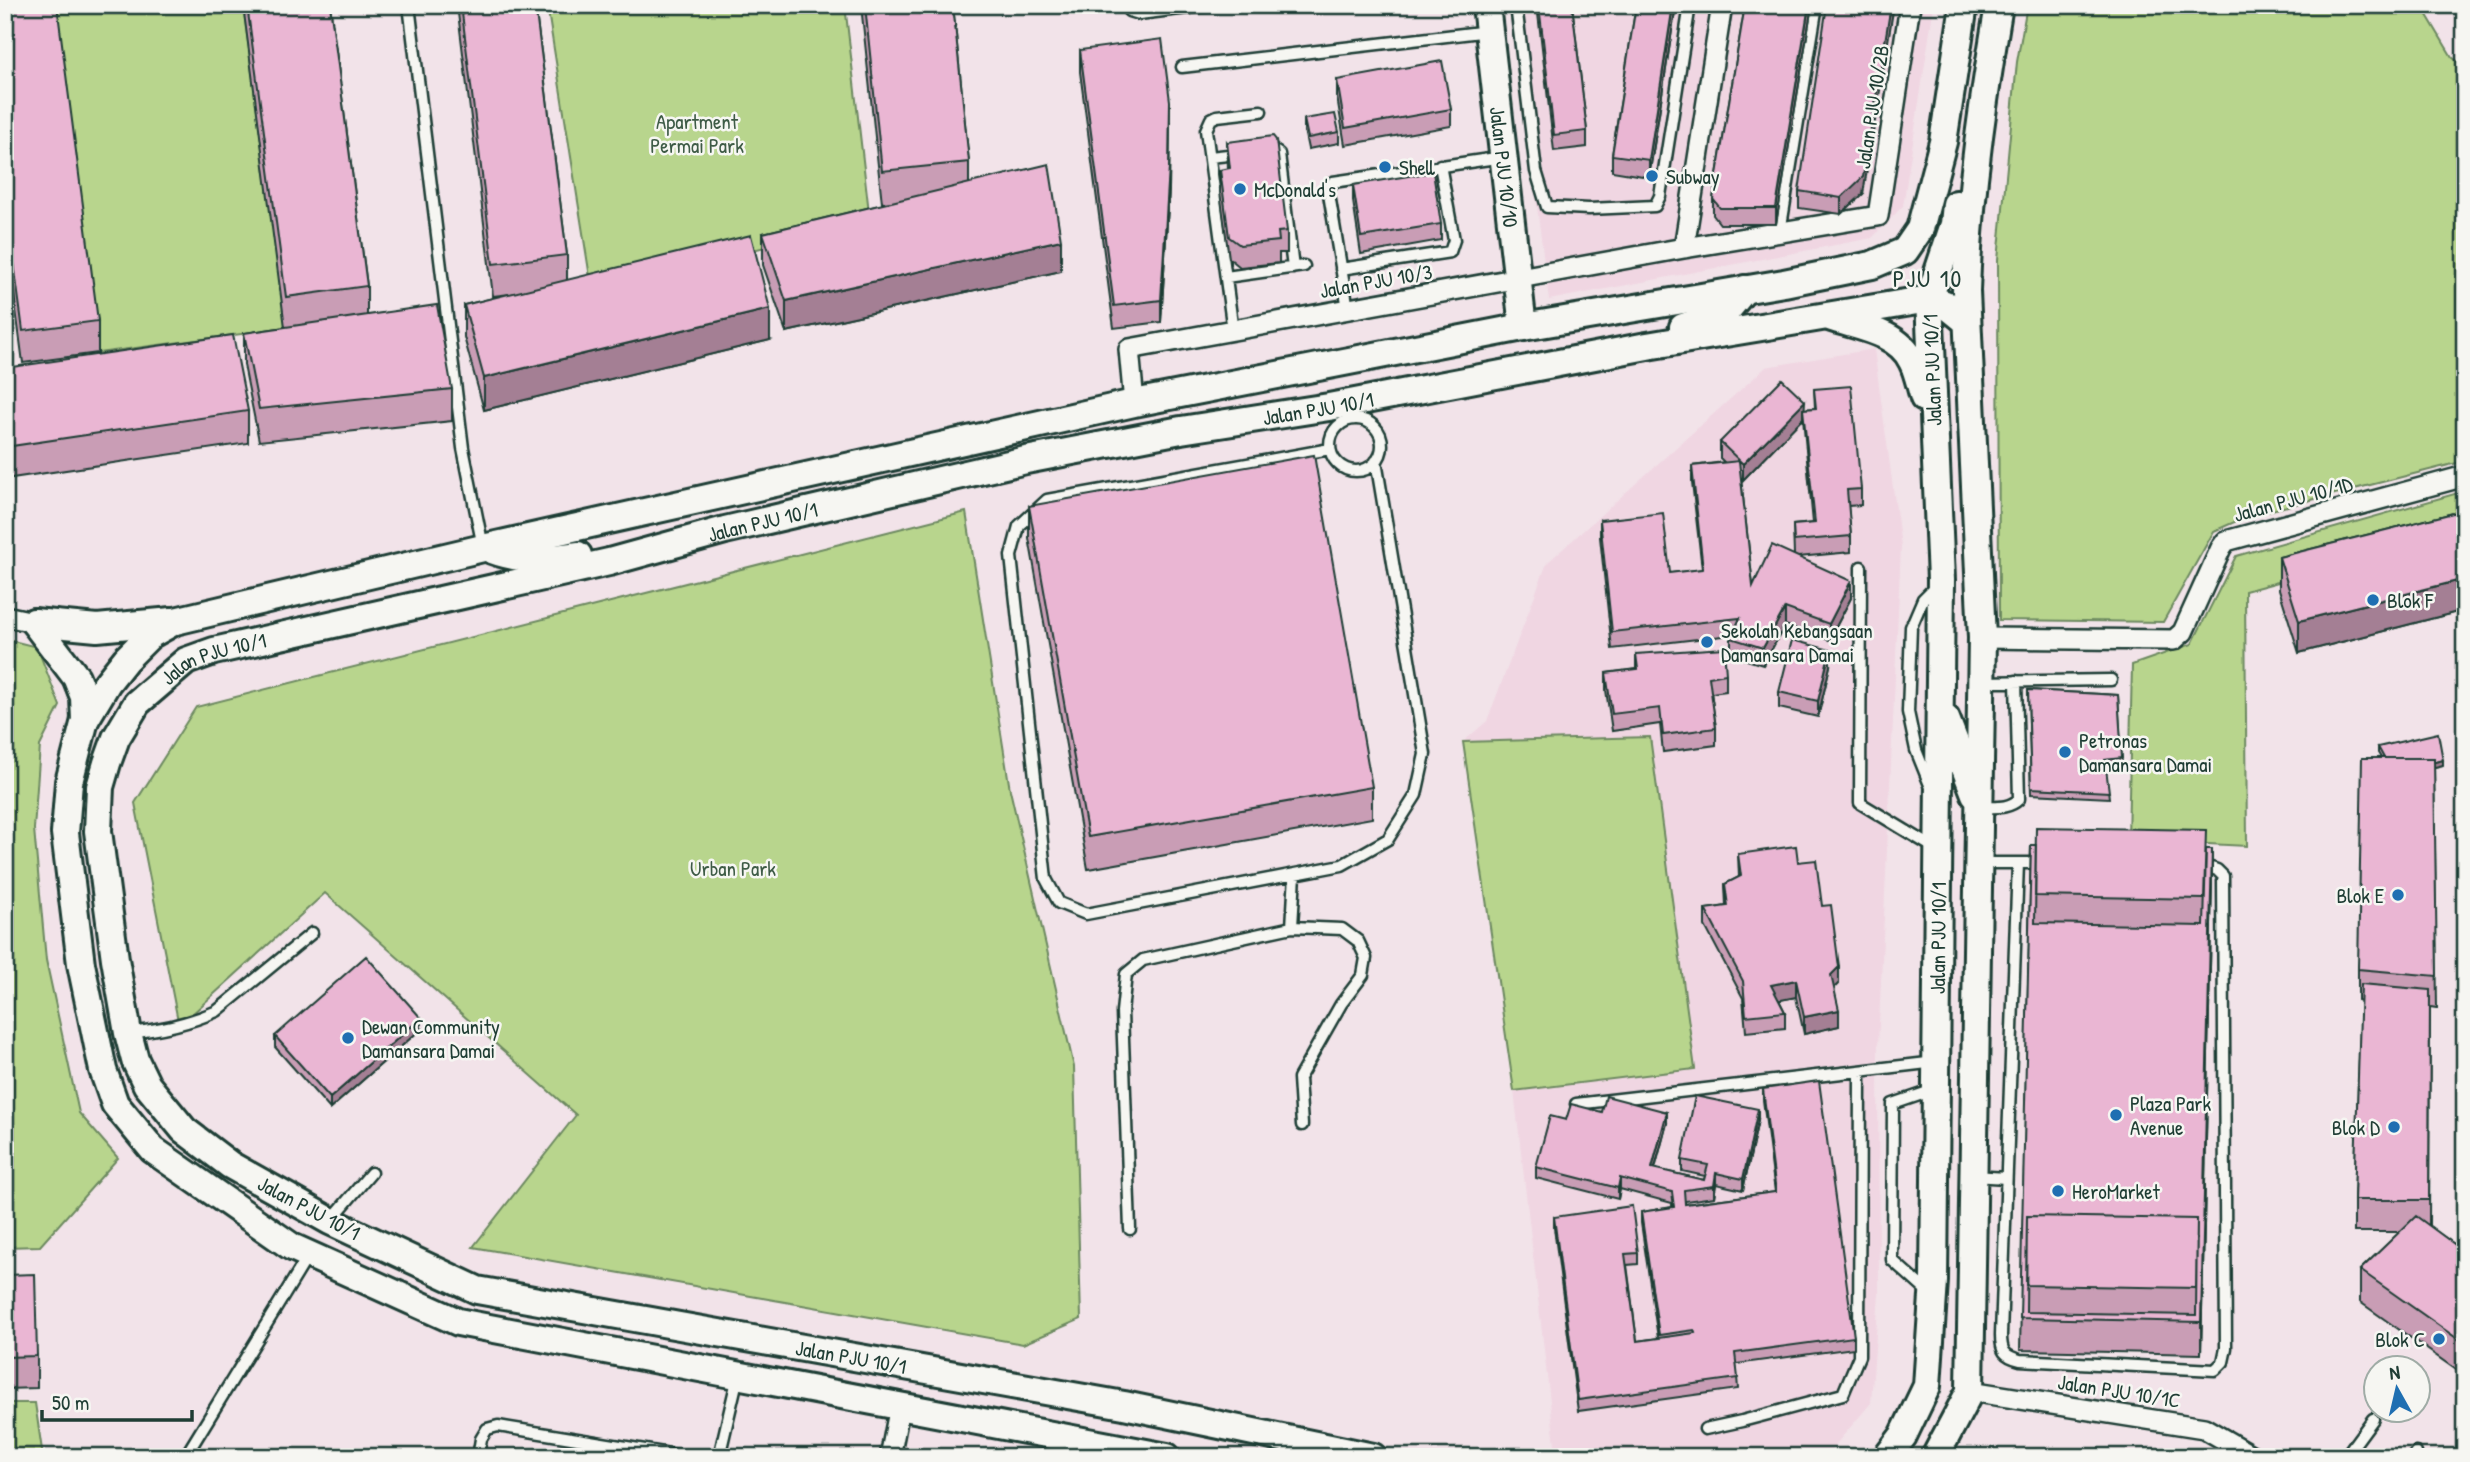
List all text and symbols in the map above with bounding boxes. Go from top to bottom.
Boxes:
street label: Jalan PJU 10/2B [1848,43,1896,171]
street label: Jalan PJU 10/10 [1483,105,1526,229]
park label: Apartment Permai Park [650,107,744,160]
place label: Shell [1399,153,1436,182]
marker: Shell [1377,159,1393,175]
place label: Subway [1666,162,1720,191]
marker: Subway [1644,168,1660,184]
place label: McDonald's [1254,175,1336,204]
marker: McDonald's [1232,181,1248,197]
street label: Jalan PJU 10/3 [1317,257,1435,305]
district label: PJU 10 [1893,262,1963,294]
street label: Jalan PJU 10/1 [1916,314,1948,426]
street label: Jalan PJU 10/1 [1260,384,1376,432]
street label: Jalan PJU 10/1D [2230,469,2356,529]
street label: Jalan PJU 10/1 [704,494,820,549]
place label: Blok F [2387,586,2434,615]
marker: Blok F [2365,592,2381,608]
place label: Sekolah Kebangsaan Damansara Damai [1721,616,1873,669]
street label: Jalan PJU 10/1 [154,625,269,691]
marker: Sekolah Kebangsaan Damansara Damai [1699,634,1715,650]
place label: Petronas Damansara Damai [2079,726,2212,779]
marker: Petronas Damansara Damai [2057,744,2073,760]
park label: Urban Park [690,854,776,883]
place label: Blok E [2336,881,2384,910]
street label: Jalan PJU 10/1 [1922,882,1952,994]
marker: Blok E [2390,887,2406,903]
place label: Dewan Community Damansara Damai [362,1012,500,1065]
marker: Dewan Community Damansara Damai [340,1030,356,1046]
place label: Plaza Park Avenue [2130,1089,2211,1142]
marker: Plaza Park Avenue [2108,1107,2124,1123]
place label: Blok D [2332,1113,2380,1142]
marker: Blok D [2386,1119,2402,1135]
street label: Jalan PJU 10/1 [253,1169,365,1247]
place label: HeroMarket [2072,1177,2161,1206]
marker: HeroMarket [2050,1183,2066,1199]
place label: Blok C [2375,1325,2425,1354]
marker: Blok C [2431,1331,2447,1347]
street label: Jalan PJU 10/1 [793,1333,909,1381]
north arrow [2362,1354,2432,1424]
text: N [2388,1359,2401,1386]
street label: Jalan PJU 10/1C [2056,1367,2182,1415]
scale bar [42,1378,192,1422]
text: 50 m [52,1388,89,1417]

